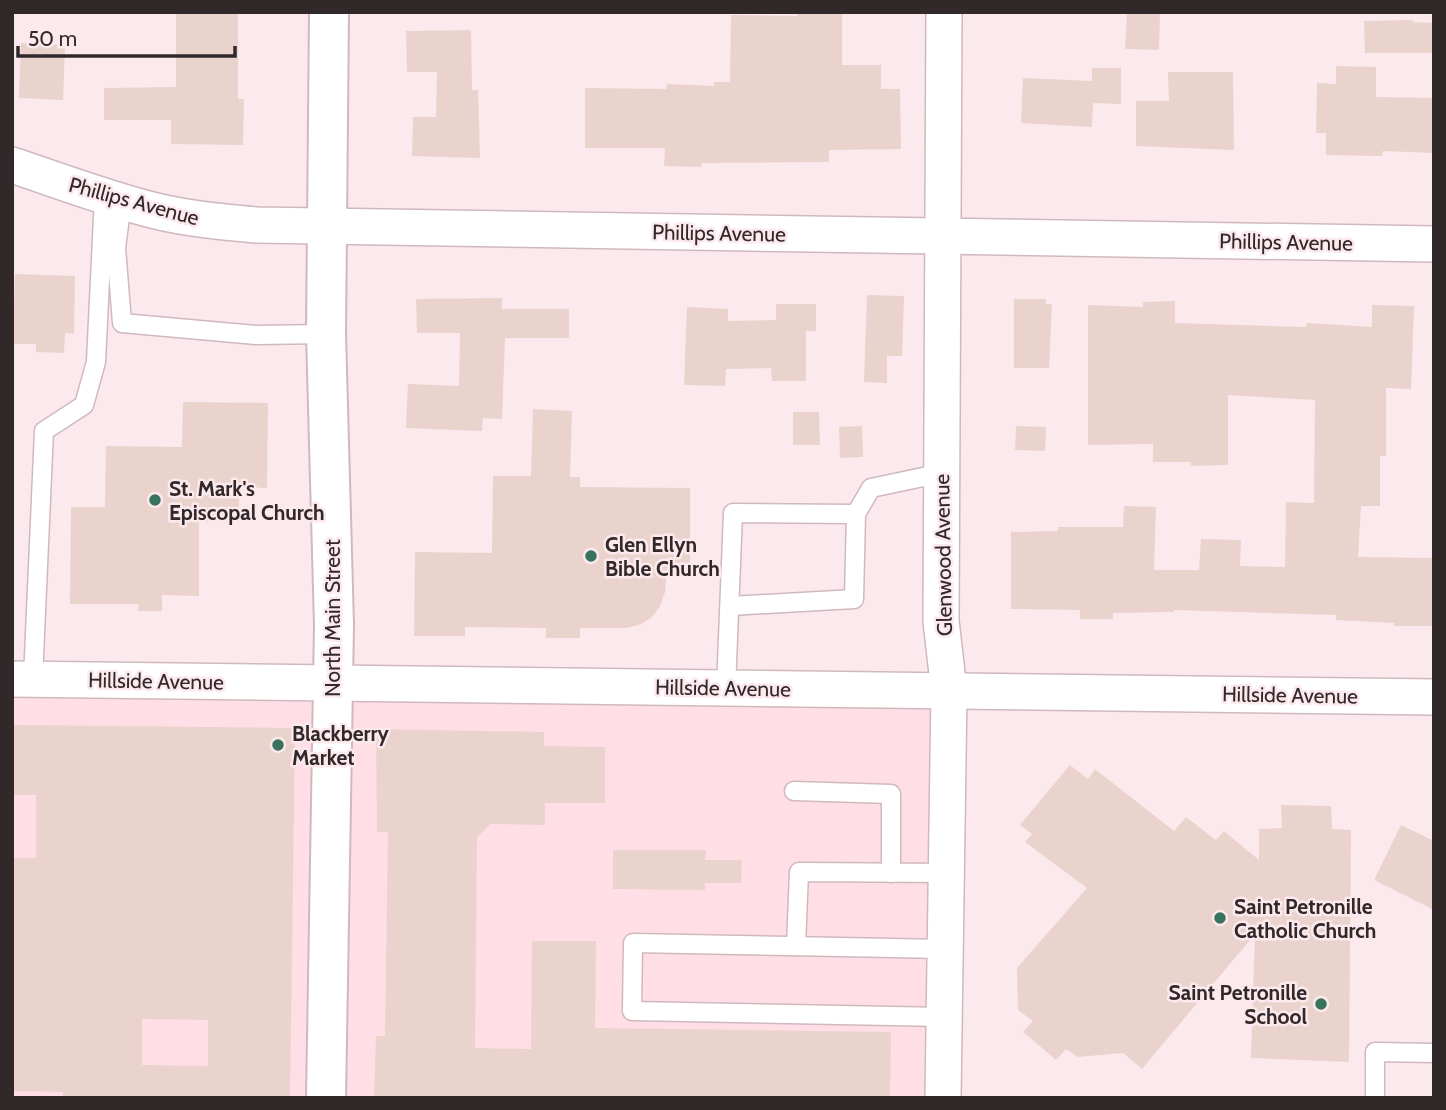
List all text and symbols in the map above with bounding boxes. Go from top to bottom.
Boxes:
scale bar [18,14,234,58]
text: 50 m [28,26,77,51]
street label: Phillips Avenue [66,172,202,230]
street label: Phillips Avenue [652,219,786,247]
street label: Phillips Avenue [1219,228,1353,256]
street label: Glenwood Avenue [929,473,957,636]
place label: St. Mark's Episcopal Church [169,476,325,525]
marker: St. Mark's Episcopal Church [147,492,163,508]
place label: Glen Ellyn Bible Church [605,532,720,581]
street label: North Main Street [320,539,345,697]
marker: Glen Ellyn Bible Church [583,548,599,564]
street label: Hillside Avenue [88,667,224,695]
street label: Hillside Avenue [655,674,791,702]
street label: Hillside Avenue [1222,681,1358,709]
place label: Blackberry Market [292,721,389,770]
marker: Blackberry Market [270,737,286,753]
place label: Saint Petronille Catholic Church [1234,894,1376,943]
marker: Saint Petronille Catholic Church [1212,910,1228,926]
place label: Saint Petronille School [1169,980,1307,1029]
marker: Saint Petronille School [1313,996,1329,1012]

